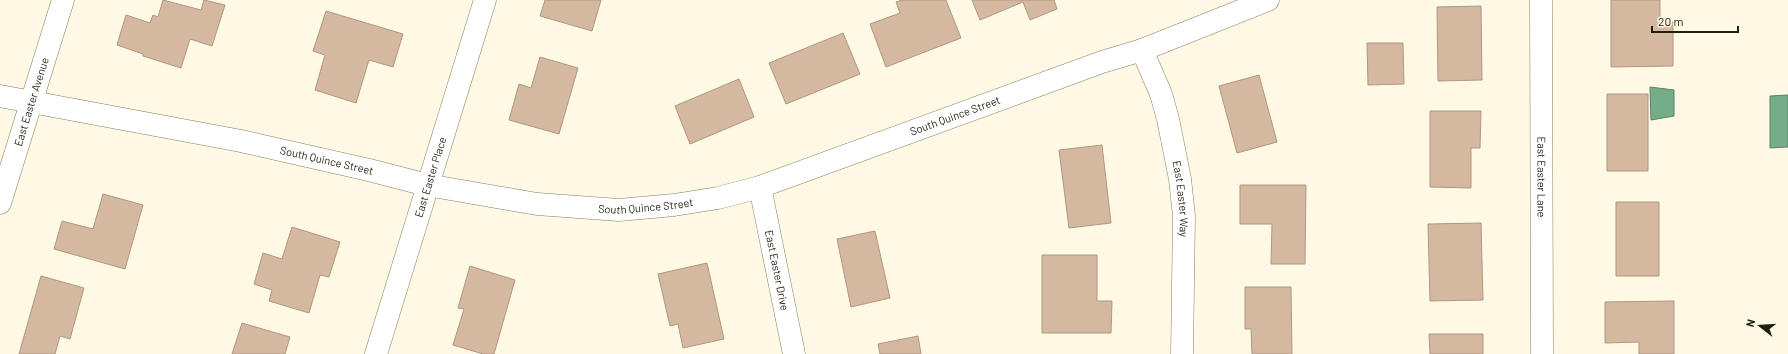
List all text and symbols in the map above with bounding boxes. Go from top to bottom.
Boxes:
scale bar [1652,8,1738,34]
text: 20 m [1658,14,1684,28]
street label: East Easter Avenue [11,55,51,148]
street label: South Quince Street [908,93,1002,138]
street label: East Easter Place [411,135,449,219]
street label: East Easter Lane [1535,137,1549,218]
street label: South Quince Street [279,143,375,177]
street label: East Easter Way [1170,159,1191,237]
street label: South Quince Street [598,195,694,216]
street label: East Easter Drive [763,229,792,312]
north arrow [1740,306,1780,346]
text: N [1743,318,1757,328]

